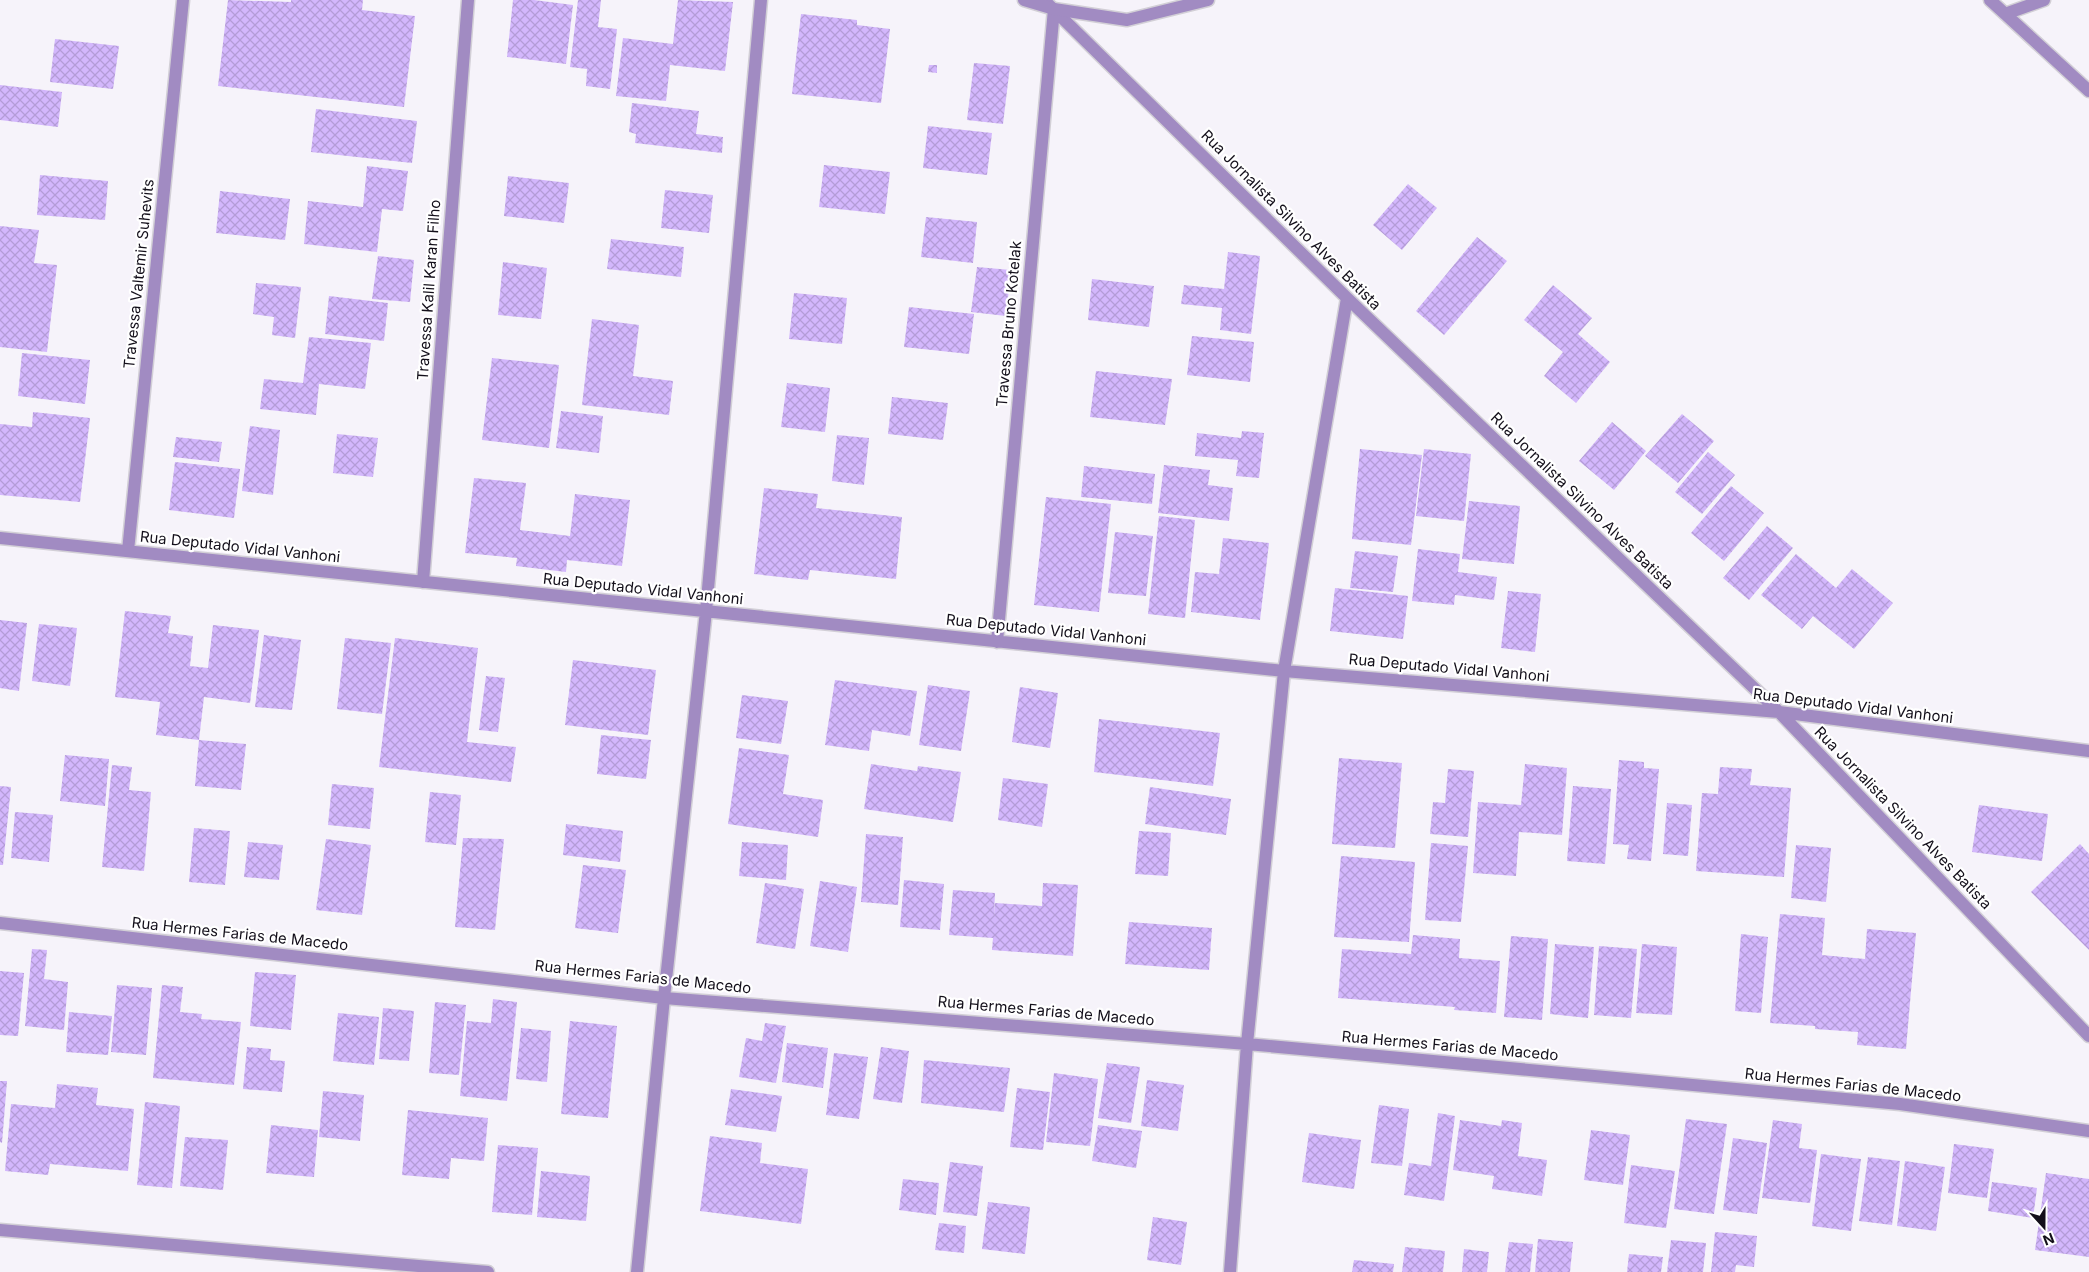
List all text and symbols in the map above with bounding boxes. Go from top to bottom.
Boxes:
street label: Rua Jornalista Silvino Alves Batista [1197,126,1385,314]
street label: Travessa Valtemir Suhevits [119,178,158,370]
street label: Travessa Kalil Karan Filho [413,199,444,381]
street label: Travessa Bruno Kotelak [992,239,1025,408]
street label: Rua Jornalista Silvino Alves Batista [1487,408,1678,593]
street label: Rua Deputado Vidal Vanhoni [139,527,341,566]
street label: Rua Deputado Vidal Vanhoni [542,569,744,608]
street label: Rua Deputado Vidal Vanhoni [945,610,1147,649]
street label: Rua Deputado Vidal Vanhoni [1348,649,1550,686]
street label: Rua Deputado Vidal Vanhoni [1752,684,1954,727]
street label: Rua Jornalista Silvino Alves Batista [1811,722,1996,913]
street label: Rua Hermes Farias de Macedo [131,913,349,954]
street label: Rua Hermes Farias de Macedo [534,956,752,997]
street label: Rua Hermes Farias de Macedo [937,992,1155,1029]
street label: Rua Hermes Farias de Macedo [1341,1027,1559,1064]
street label: Rua Hermes Farias de Macedo [1744,1064,1962,1105]
north arrow [2019,1202,2069,1252]
text: N [2041,1230,2057,1249]

